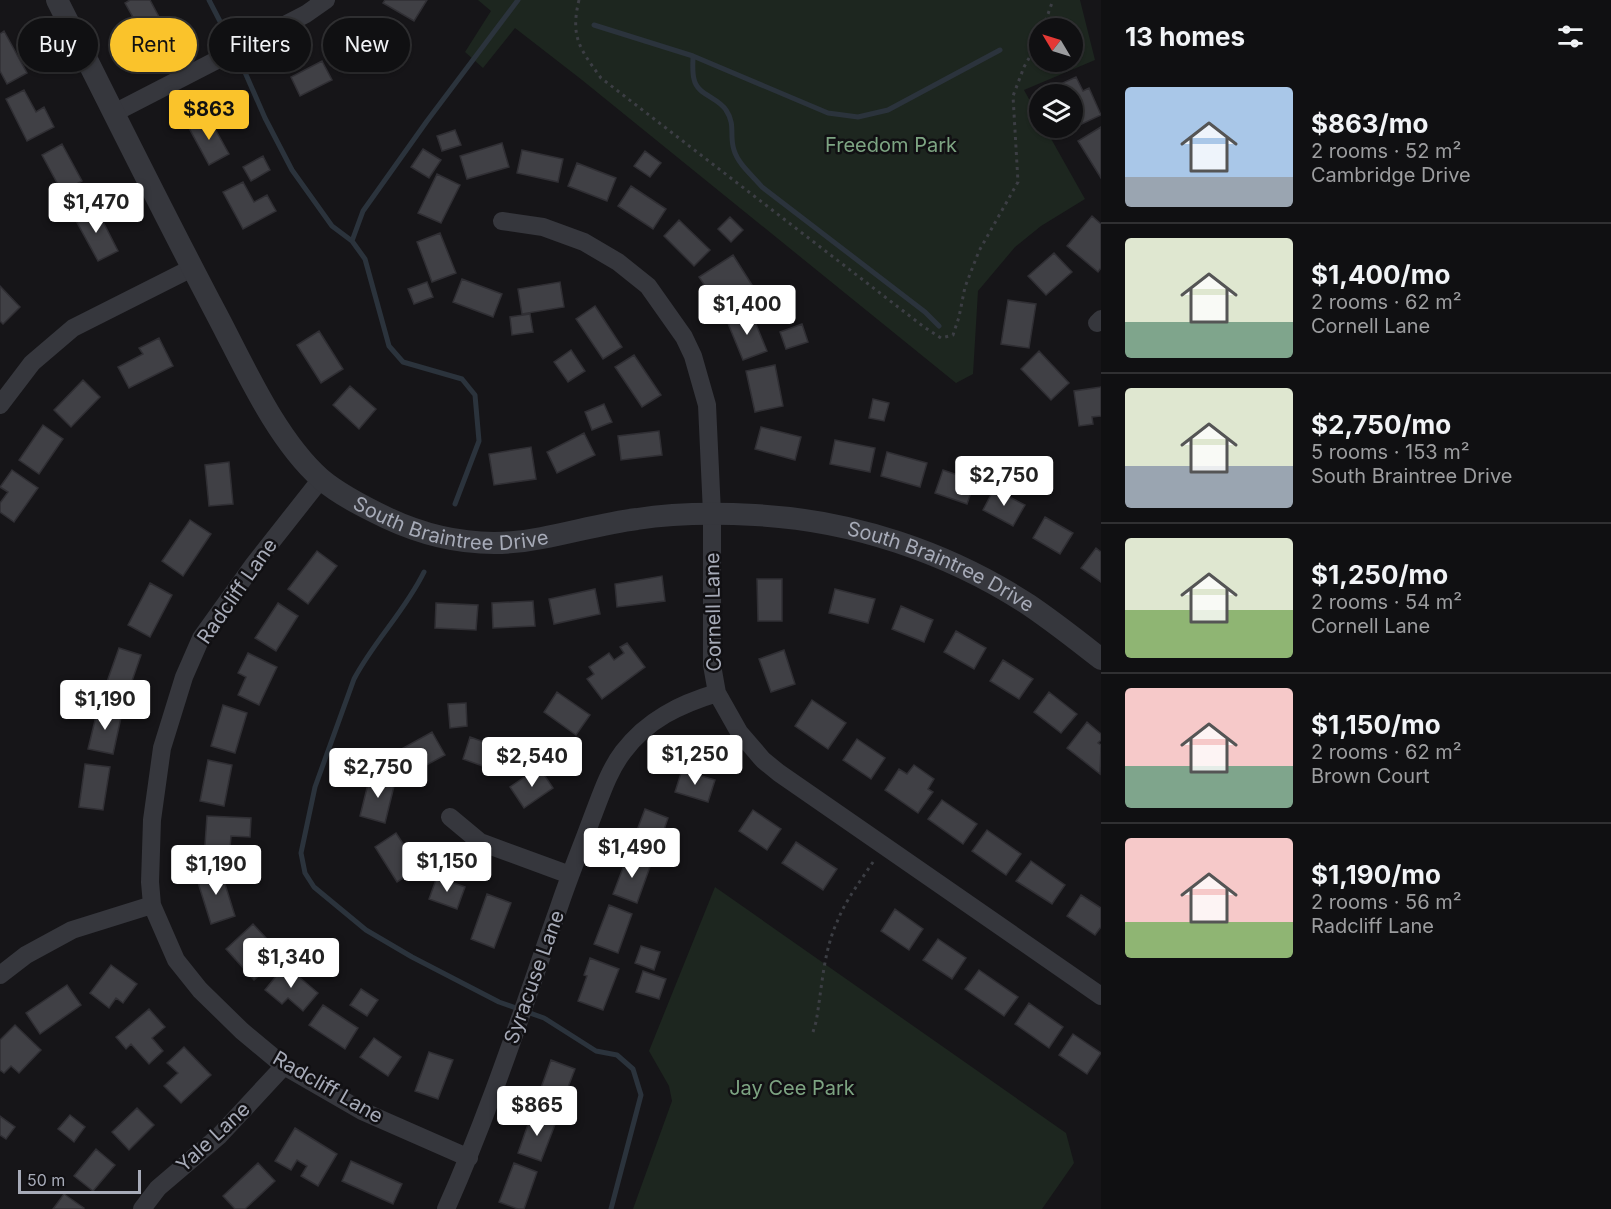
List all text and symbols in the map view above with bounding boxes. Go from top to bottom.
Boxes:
chip: Buy [18,18,98,72]
chip: Rent [110,18,197,72]
chip: Filters [209,18,311,72]
chip: New [323,18,410,72]
north arrow [1029,18,1083,72]
map controls [1029,18,1083,138]
icon: filters [1554,20,1587,53]
text: 13 homes [1125,21,1245,52]
button: layers [1029,84,1083,138]
pin: $863 [173,90,245,141]
text: $863 [183,97,235,121]
text: $863/mo [1311,108,1428,139]
icon: home [1173,111,1245,183]
park label: Freedom Park [825,133,957,157]
text: 2 rooms · 52 m² [1311,139,1461,163]
text: Cambridge Drive [1311,163,1471,187]
pin: $1,470 [47,183,145,234]
text: $1,470 [63,190,129,214]
text: $1,400/mo [1311,259,1450,290]
icon: home [1173,262,1245,334]
pin: $1,400 [698,285,796,336]
text: 2 rooms · 62 m² [1311,290,1462,314]
text: $1,400 [713,292,781,316]
text: Cornell Lane [1311,314,1430,338]
text: $2,750/mo [1311,409,1451,440]
icon: home [1173,412,1245,484]
text: 5 rooms · 153 m² [1311,440,1470,464]
pin: $2,750 [955,456,1053,507]
text: $2,750 [969,463,1039,487]
text: South Braintree Drive [1311,464,1512,488]
street label: South Braintree Drive [349,491,550,555]
street label: South Braintree Drive [845,516,1039,617]
street label: Radcliff Lane [192,534,282,648]
street label: Cornell Lane [700,552,726,672]
text: $1,250/mo [1311,559,1448,590]
icon: home [1173,562,1245,634]
text: 2 rooms · 54 m² [1311,590,1462,614]
text: Cornell Lane [1311,614,1430,638]
pin: $1,190 [56,680,154,731]
text: $1,190 [74,687,136,711]
text: $1,150/mo [1311,709,1441,740]
icon: home [1173,712,1245,784]
pin: $1,250 [646,735,744,786]
pin: $2,540 [483,737,581,788]
text: 2 rooms · 62 m² [1311,740,1462,764]
text: $1,250 [661,742,729,766]
text: $2,540 [496,744,568,768]
pin: $2,750 [329,748,427,799]
text: $2,750 [343,755,413,779]
text: Brown Court [1311,764,1430,788]
pin: $1,490 [583,828,681,879]
text: $1,490 [598,835,666,859]
pin: $1,150 [398,842,496,893]
pin: $1,190 [167,845,265,896]
text: $1,150 [416,849,478,873]
text: $1,190 [185,852,247,876]
text: $1,190/mo [1311,859,1441,890]
icon: home [1173,862,1245,934]
text: 2 rooms · 56 m² [1311,890,1462,914]
street label: Syracuse Lane [499,907,569,1047]
text: Radcliff Lane [1311,914,1434,938]
pin: $1,340 [242,938,340,989]
text: $1,340 [257,945,325,969]
street label: Radcliff Lane [269,1046,387,1128]
park label: Jay Cee Park [729,1076,855,1100]
pin: $865 [501,1086,573,1137]
text: $865 [511,1093,563,1117]
street label: Yale Lane [171,1097,255,1177]
scale bar [18,1167,141,1194]
text: 50 m [27,1170,65,1190]

